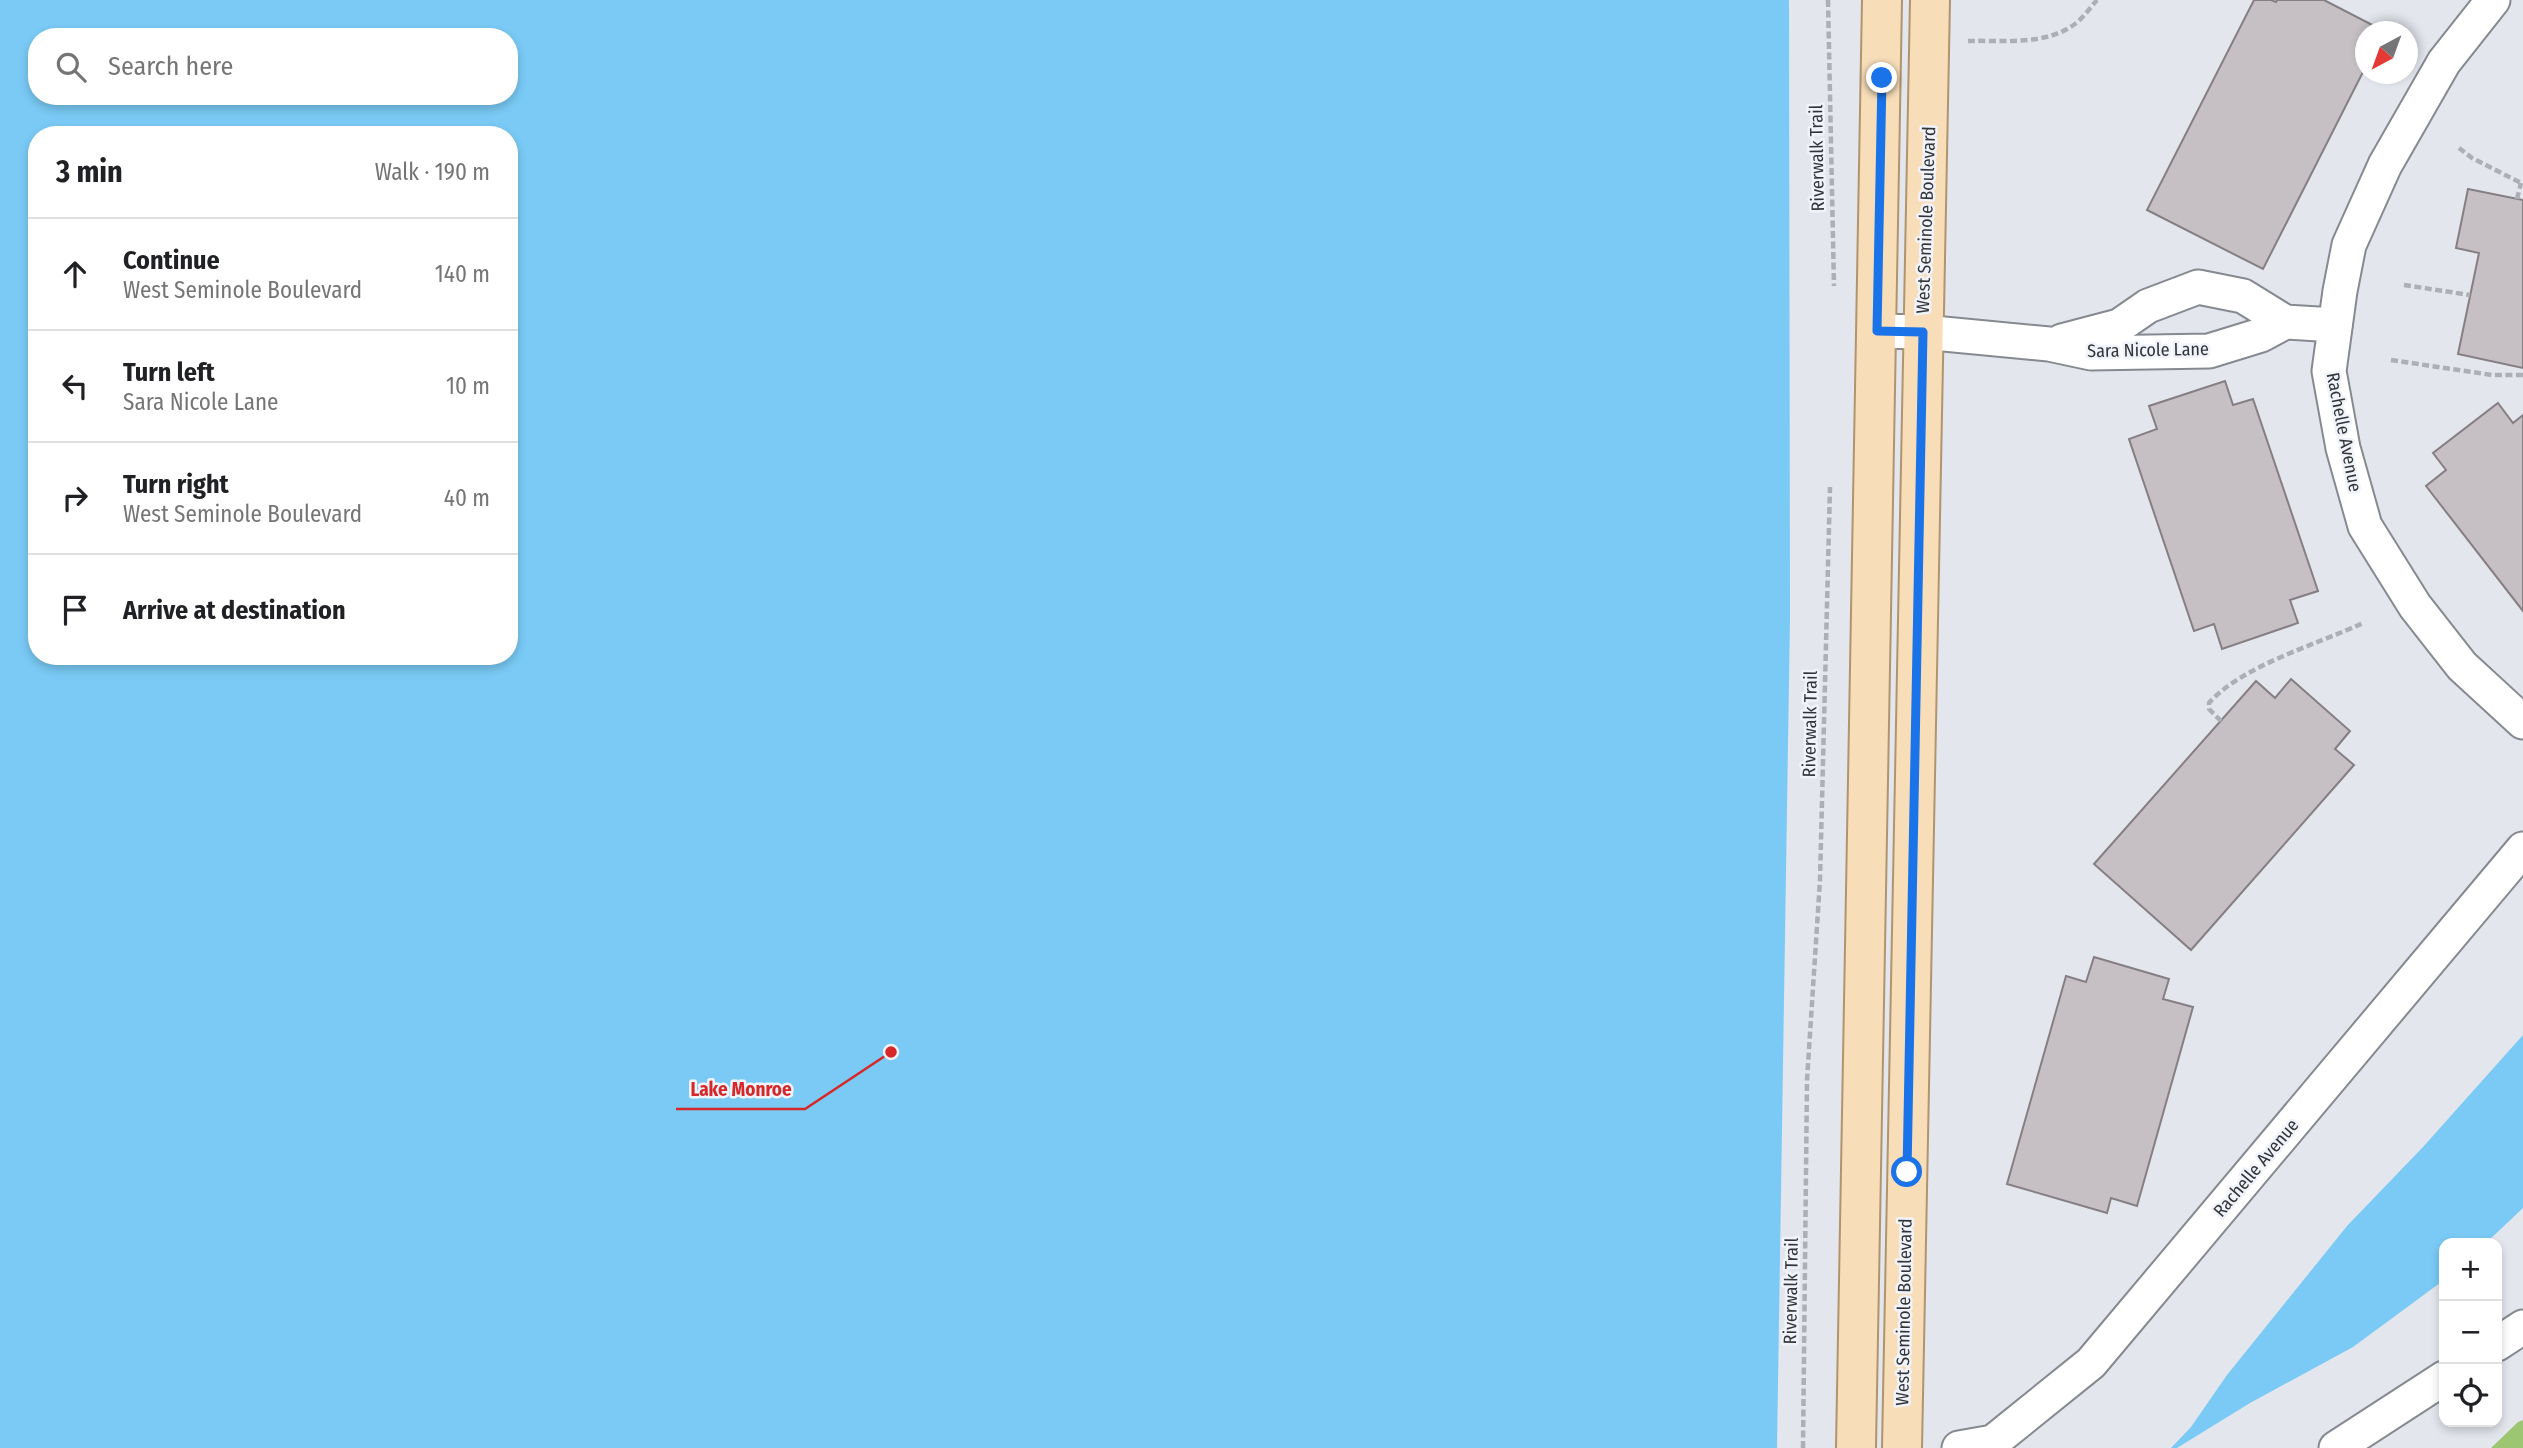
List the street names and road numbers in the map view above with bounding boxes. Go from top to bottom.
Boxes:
street label: Riverwalk Trail [1805,104,1829,212]
street label: West Seminole Boulevard [1912,126,1940,314]
street label: Sara Nicole Lane [2087,338,2209,362]
street label: Rachelle Avenue [2322,370,2366,494]
street label: Riverwalk Trail [1798,670,1822,778]
street label: Rachelle Avenue [2209,1114,2303,1221]
street label: West Seminole Boulevard [1891,1218,1917,1406]
street label: Riverwalk Trail [1779,1237,1803,1345]

